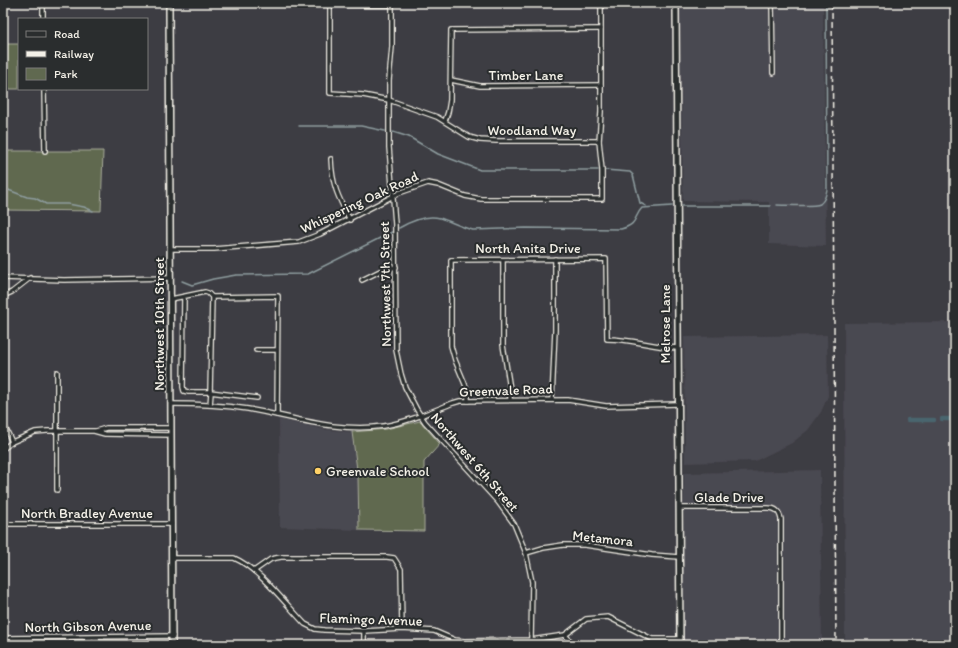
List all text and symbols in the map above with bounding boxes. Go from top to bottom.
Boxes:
legend [18,18,148,90]
text: Road [54,27,80,41]
text: Railway [54,47,94,61]
text: Park [54,67,78,81]
street label: Timber Lane [489,67,564,84]
street label: Woodland Way [488,122,577,139]
street label: Whispering Oak Road [297,167,421,237]
street label: Northwest 7th Street [376,221,395,347]
street label: North Anita Drive [475,240,581,257]
street label: Northwest 10th Street [151,257,168,391]
street label: Melrose Lane [657,284,674,364]
street label: Greenvale Road [459,380,554,401]
street label: Northwest 6th Street [427,409,522,515]
place label: Greenvale School [326,463,429,480]
marker: Greenvale School [313,466,323,476]
street label: Glade Drive [694,489,764,506]
street label: North Bradley Avenue [21,505,153,522]
street label: Metamora [572,527,635,550]
street label: Flamingo Avenue [319,609,423,630]
street label: North Gibson Avenue [24,617,152,636]

